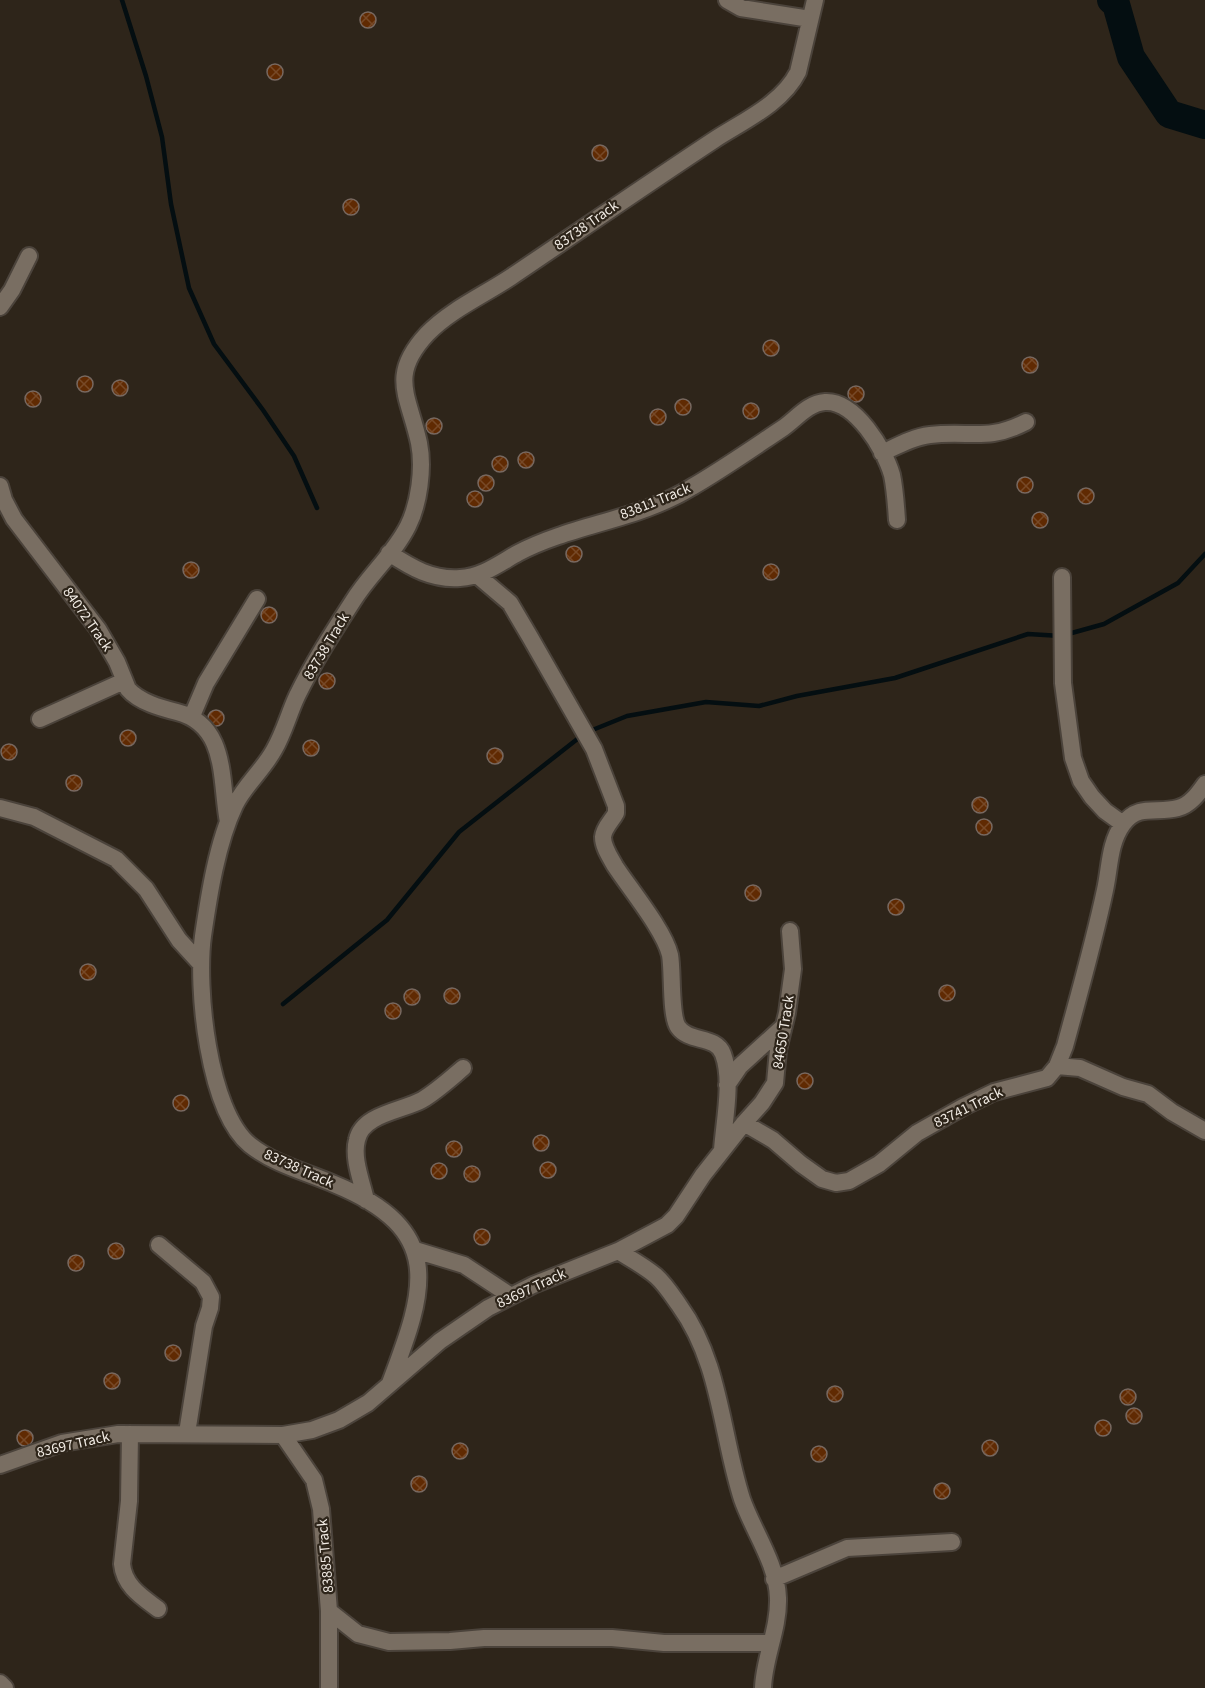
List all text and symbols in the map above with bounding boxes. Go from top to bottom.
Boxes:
street label: 83738 Track [550,195,623,255]
street label: 83811 Track [617,478,694,525]
street label: 84072 Track [58,583,118,656]
street label: 83738 Track [298,609,355,684]
street label: 84650 Track [767,993,800,1070]
street label: 83741 Track [930,1081,1007,1133]
street label: 83738 Track [261,1144,338,1193]
street label: 83697 Track [493,1263,570,1314]
street label: 83697 Track [35,1426,112,1463]
street label: 83885 Track [312,1517,339,1594]

